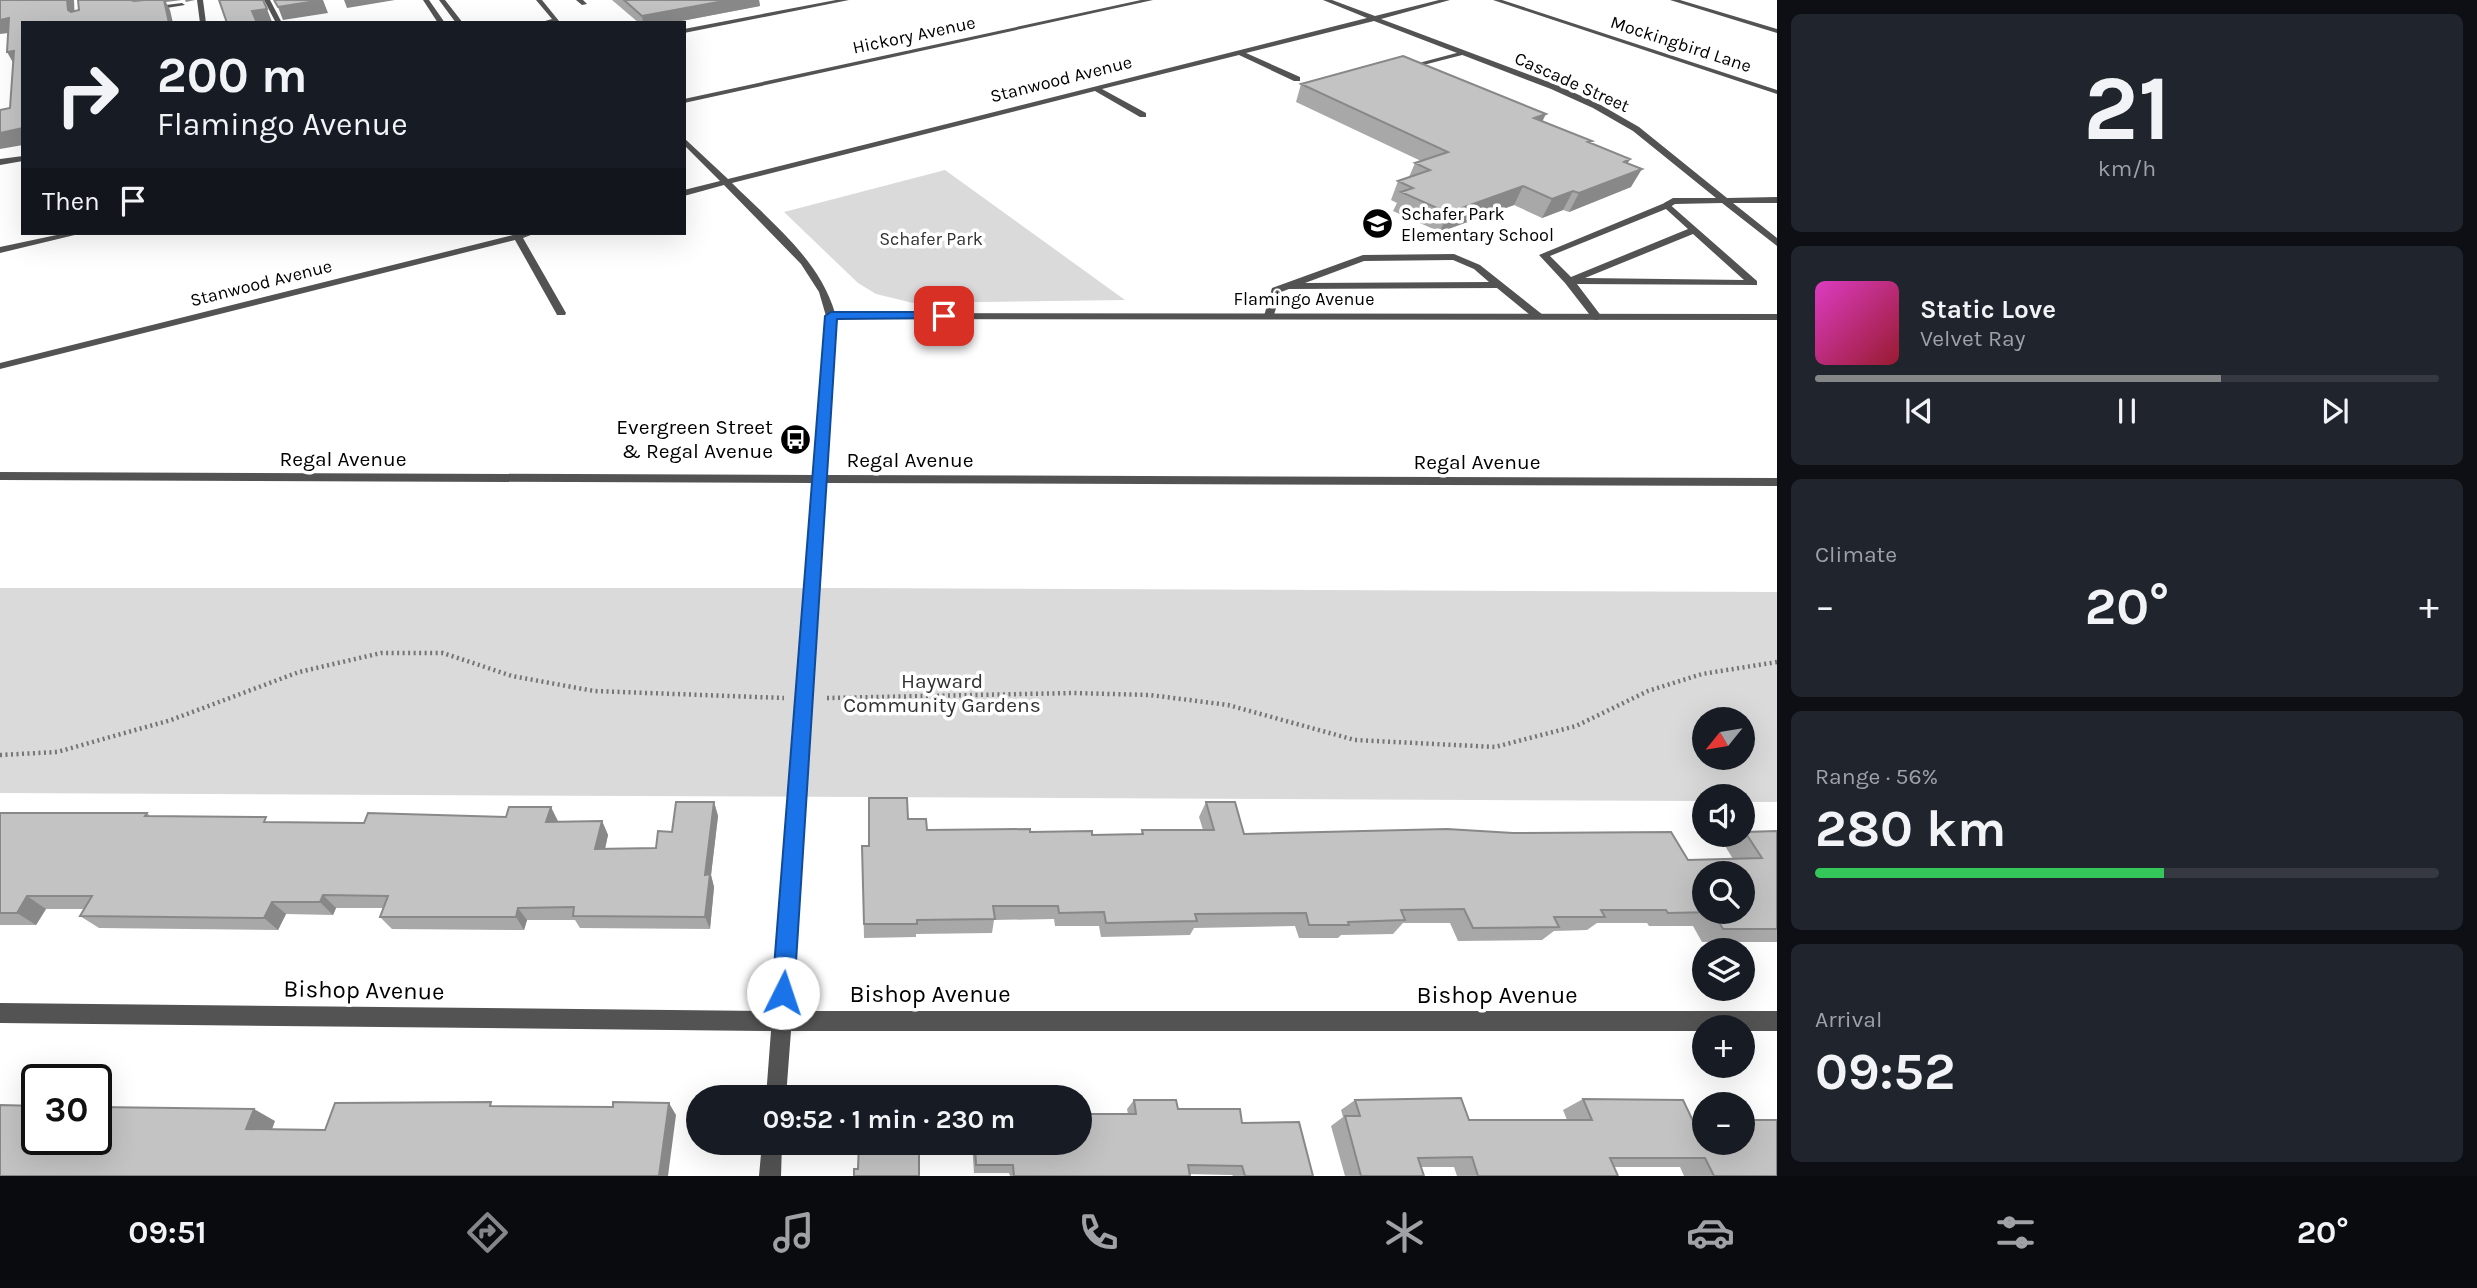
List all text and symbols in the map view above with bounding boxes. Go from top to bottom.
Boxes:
street label: Hickory Avenue [851,11,977,59]
street label: Mockingbird Lane [1608,11,1754,77]
text: 200 m [157,47,308,104]
street label: Cascade Street [1511,47,1633,117]
icon: right [42,49,133,140]
street label: Stanwood Avenue [988,51,1134,107]
text: 21 [2083,56,2171,162]
text: Flamingo Avenue [157,106,408,143]
text: km/h [2098,155,2156,182]
icon: arrive [114,182,152,220]
text: Then [42,186,100,217]
place label: Schafer Park Elementary School [1401,203,1554,246]
school or university icon: Schafer Park Elementary School [1361,207,1395,241]
park label: Schafer Park [879,228,983,250]
street label: Stanwood Avenue [188,255,334,311]
pin [914,286,974,346]
street label: Flamingo Avenue [1234,288,1374,310]
text: Static Love [1920,294,2056,325]
icon: arrive [925,297,963,335]
text: Velvet Ray [1920,325,2025,352]
icon: previous [1900,392,1938,430]
icon: pause [2108,392,2146,430]
icon: next [2316,392,2354,430]
place label: Evergreen Street & Regal Avenue [616,415,773,463]
bus stop icon: Evergreen Street & Regal Avenue [779,422,813,456]
street label: Regal Avenue [279,447,407,471]
street label: Regal Avenue [846,448,974,472]
street label: Regal Avenue [1413,450,1541,474]
text: Climate [1815,541,1897,568]
text: 20° [2085,576,2169,637]
text: − [1815,584,1835,629]
text: + [2419,584,2439,629]
park label: Hayward Community Gardens [843,669,1041,717]
north arrow [1692,707,1755,770]
map controls [1692,707,1755,1155]
text: Range · 56% [1815,763,1938,790]
button: sound [1692,784,1755,847]
text: 280 km [1815,798,2006,859]
button: search [1692,861,1755,924]
button: layers [1692,938,1755,1001]
position arrow [746,956,820,1030]
street label: Bishop Avenue [283,975,445,1005]
street label: Bishop Avenue [850,980,1011,1008]
street label: Bishop Avenue [1417,981,1578,1009]
text: Arrival [1815,1006,1882,1033]
button: + [1692,1015,1755,1078]
text: 09:52 [1815,1041,1955,1102]
speed limit sign: 30 [21,1064,112,1155]
button: − [1692,1092,1755,1155]
text: 09:52 · 1 min · 230 m [763,1104,1015,1135]
icon: directions [463,1208,512,1257]
icon: music [769,1208,818,1257]
icon: phone [1074,1208,1123,1257]
icon: climate [1380,1208,1429,1257]
icon: car [1686,1208,1735,1257]
icon: filters [1991,1208,2040,1257]
text: 09:51 [128,1214,207,1251]
text: 20° [2297,1214,2349,1251]

